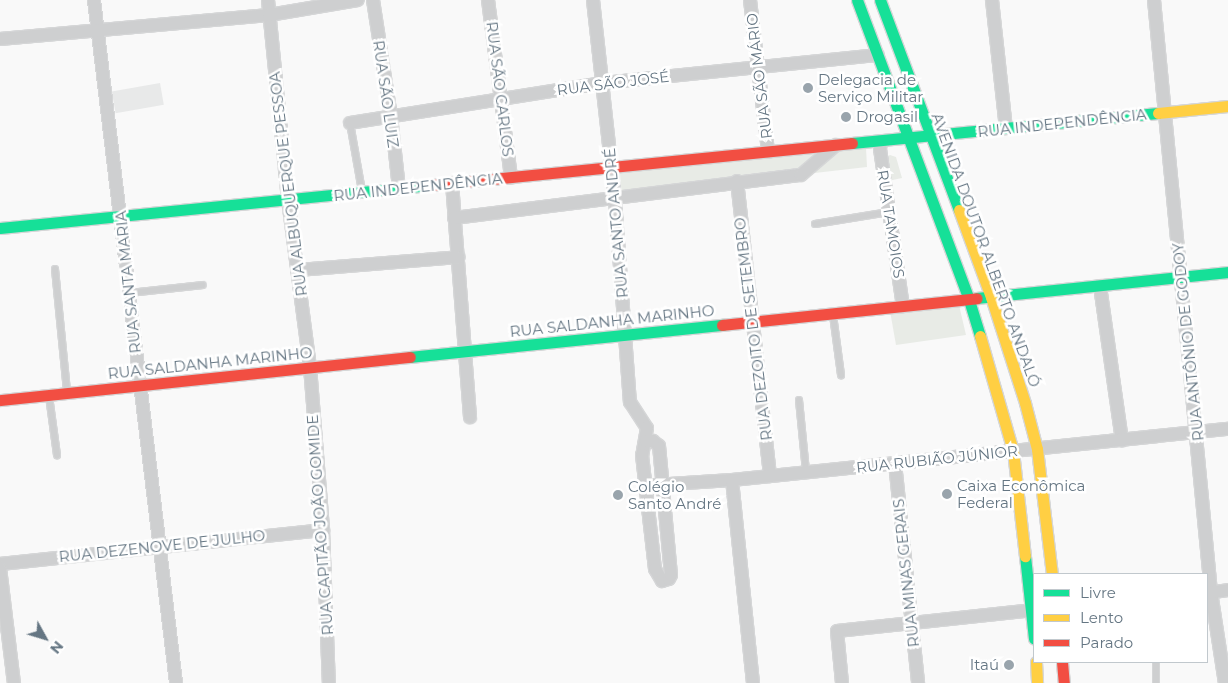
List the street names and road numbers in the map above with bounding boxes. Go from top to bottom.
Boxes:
street label: RUA SÃO MÁRIO [742,12,776,140]
street label: RUA SÃO CARLOS [483,20,517,158]
street label: RUA SÃO LUIZ [370,39,402,149]
street label: RUA SÃO JOSÉ [556,67,670,99]
street label: RUA ALBUQUERQUE PESSOA [265,71,311,297]
street label: RUA INDEPENDÊNCIA [977,105,1147,141]
street label: AVENIDA DOUTOR ALBERTO ANDALÓ [928,110,1044,390]
street label: RUA SANTO ANDRÉ [600,147,632,299]
street label: RUA INDEPENDÊNCIA [333,169,503,205]
street label: RUA TAMOIOS [874,169,908,279]
street label: RUA SANTA MARIA [112,210,144,354]
street label: RUA DEZOITO DE SETEMBRO [730,216,776,442]
street label: RUA ANTÔNIO DE GODOY [1169,242,1207,442]
street label: RUA SALDANHA MARINHO [509,301,715,341]
street label: RUA SALDANHA MARINHO [107,343,313,383]
street label: RUA CAPITÃO JOÃO GOMIDE [303,414,337,636]
street label: RUA RUBIÃO JÚNIOR [855,442,1019,476]
street label: RUA MINAS GERAIS [889,498,923,648]
street label: RUA DEZENOVE DE JULHO [58,526,266,566]

